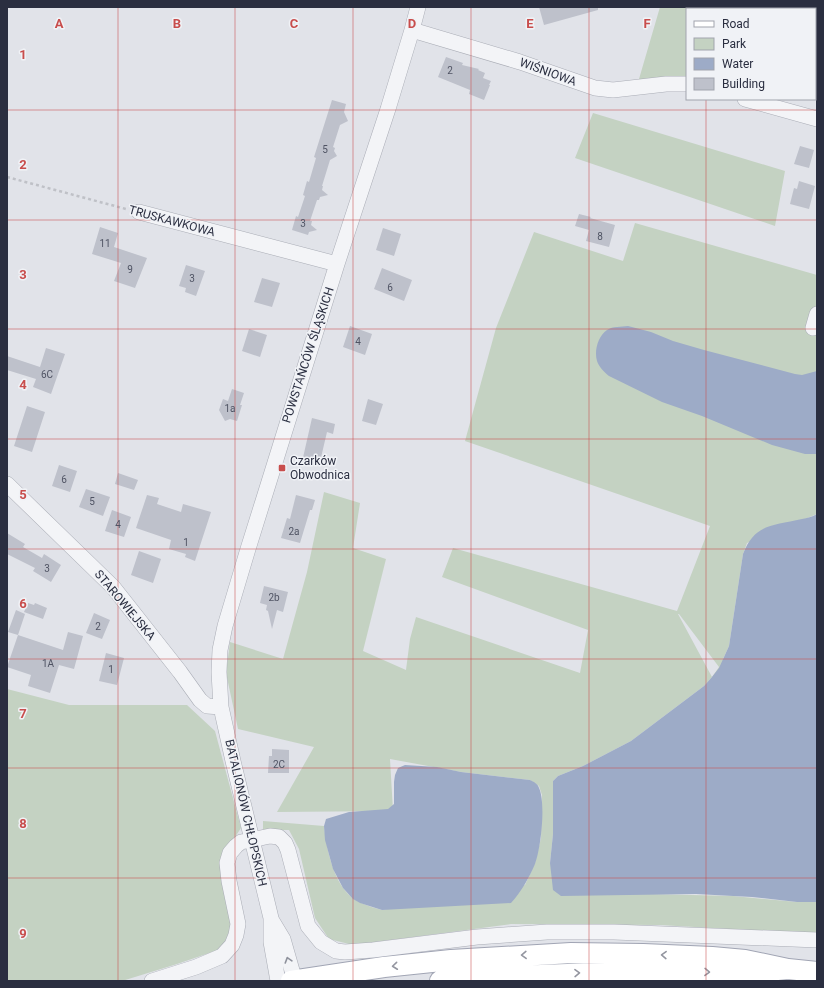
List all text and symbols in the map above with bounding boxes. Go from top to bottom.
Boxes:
legend [686,8,816,100]
text: A [55,16,64,31]
text: B [173,16,181,31]
text: C [290,16,299,31]
text: D [408,16,416,31]
text: E [526,16,534,31]
text: F [643,16,651,31]
text: Road [722,17,750,31]
text: Park [722,37,747,51]
text: 1 [19,47,27,62]
street label: WIŚNIOWA [518,54,579,89]
text: Water [722,57,753,71]
house number: 2 [447,65,453,76]
text: Building [722,77,765,91]
house number: 5 [322,144,328,155]
text: 2 [19,157,27,172]
street label: TRUSKAWKOWA [127,203,217,239]
house number: 3 [300,218,306,229]
house number: 8 [597,231,603,242]
house number: 11 [99,238,111,249]
house number: 9 [127,264,133,275]
text: 3 [19,267,27,282]
house number: 3 [189,273,195,284]
house number: 6 [387,282,393,293]
street label: POWSTAŃCÓW ŚLĄSKICH [278,285,337,425]
house number: 4 [355,336,361,347]
house number: 6C [41,369,54,380]
text: 4 [19,377,27,392]
house number: 1a [224,403,236,414]
place label: Czarków Obwodnica [290,454,350,482]
marker: Czarków Obwodnica [277,463,287,473]
house number: 6 [61,474,67,485]
text: 5 [19,487,27,502]
house number: 5 [89,496,95,507]
house number: 4 [115,519,121,530]
house number: 2a [288,526,300,537]
house number: 1 [183,537,189,548]
house number: 3 [44,563,50,574]
street label: STAROWIEJSKA [92,567,158,643]
house number: 2b [268,592,280,603]
text: 6 [19,596,27,611]
house number: 2 [95,621,101,632]
house number: 1A [42,658,55,669]
house number: 1 [108,664,114,675]
text: 7 [19,706,27,721]
street label: BATALIONÓW CHŁOPSKICH [222,738,271,888]
house number: 2C [273,759,286,770]
text: 8 [19,816,27,831]
text: 9 [19,926,27,941]
one-way arrow [661,950,667,959]
one-way arrow [521,951,527,960]
one-way arrow [284,956,293,963]
one-way arrow [392,961,398,970]
one-way arrow [704,968,710,976]
one-way arrow [574,969,580,978]

